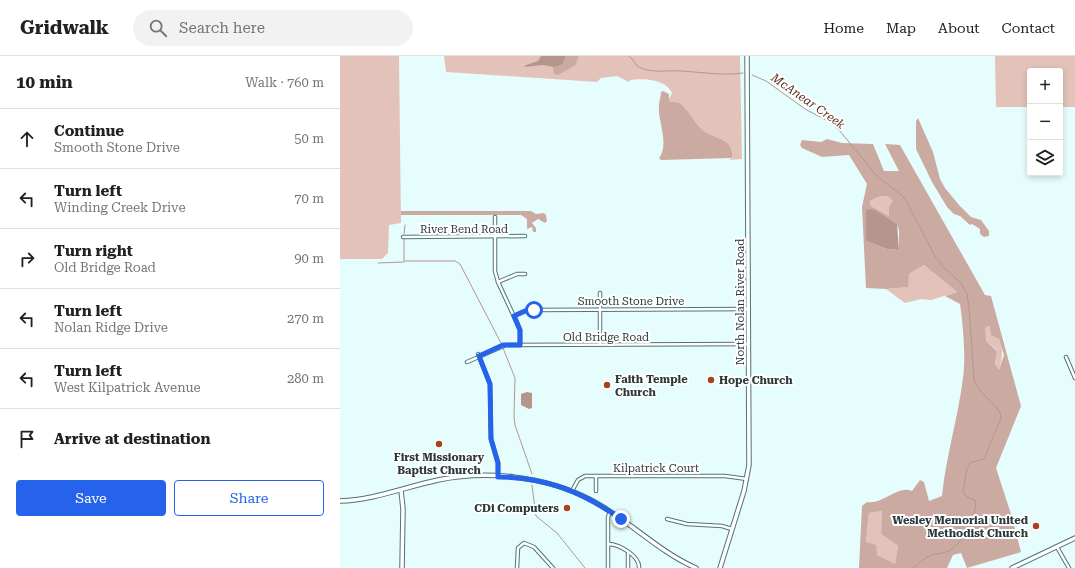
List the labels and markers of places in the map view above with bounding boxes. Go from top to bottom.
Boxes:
place label: Faith Temple Church [615,373,688,399]
place label: Hope Church [719,374,793,387]
marker: Hope Church [706,375,716,385]
marker: Faith Temple Church [602,380,612,390]
marker: First Missionary Baptist Church [434,439,444,449]
place label: First Missionary Baptist Church [394,451,485,477]
place label: CDi Computers [474,502,559,515]
marker: CDi Computers [562,503,572,513]
place label: Wesley Memorial United Methodist Church [892,514,1029,540]
marker: Wesley Memorial United Methodist Church [1031,521,1041,531]

